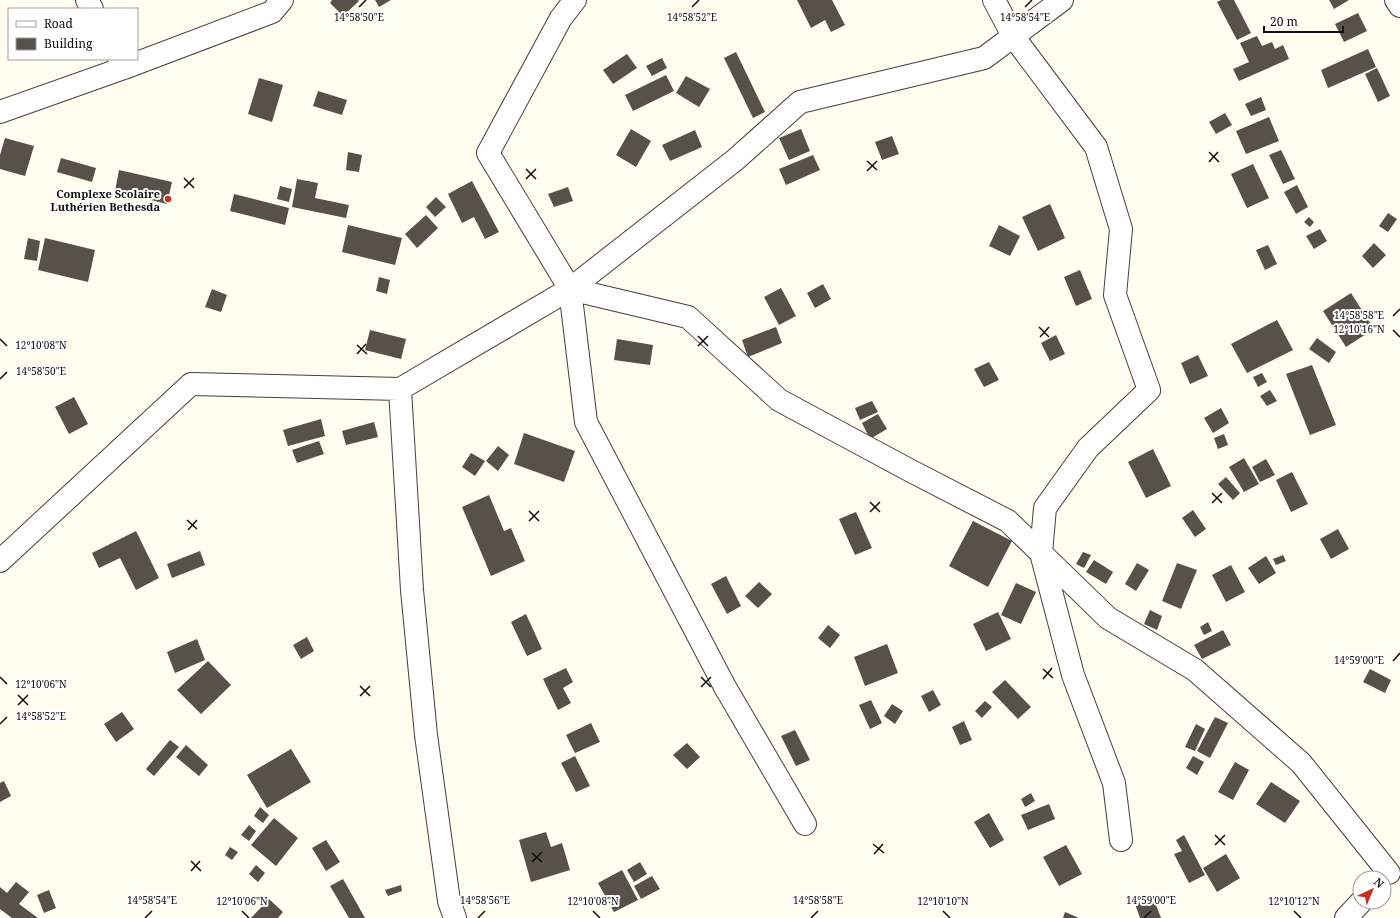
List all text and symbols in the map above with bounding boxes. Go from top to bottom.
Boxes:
legend [8,8,138,60]
scale bar [1264,8,1343,34]
text: 14°58'50"E [334,10,384,24]
text: 14°58'52"E [667,10,717,24]
text: 14°58'54"E [1000,10,1050,24]
text: 20 m [1270,13,1298,30]
text: Road [44,15,74,32]
text: Building [44,35,93,52]
place label: Complexe Scolaire Luthérien Bethesda [50,186,160,214]
marker: Complexe Scolaire Luthérien Bethesda [163,194,173,204]
text: 14°58'58"E [1334,308,1384,322]
text: 12°10'16"N [1333,322,1385,336]
text: 12°10'08"N [15,338,67,352]
text: 14°58'50"E [16,364,66,378]
text: 14°59'00"E [1334,653,1384,667]
text: 12°10'06"N [15,677,67,691]
text: 14°58'52"E [16,709,66,723]
north arrow [1352,870,1392,910]
text: N [1371,874,1388,891]
text: 14°58'54"E [127,893,177,907]
text: 14°58'56"E [460,893,510,907]
text: 14°58'58"E [793,893,843,907]
text: 14°59'00"E [1126,893,1176,907]
text: 12°10'06"N [216,894,268,908]
text: 12°10'08"N [567,894,619,908]
text: 12°10'10"N [917,894,969,908]
text: 12°10'12"N [1268,894,1320,908]

